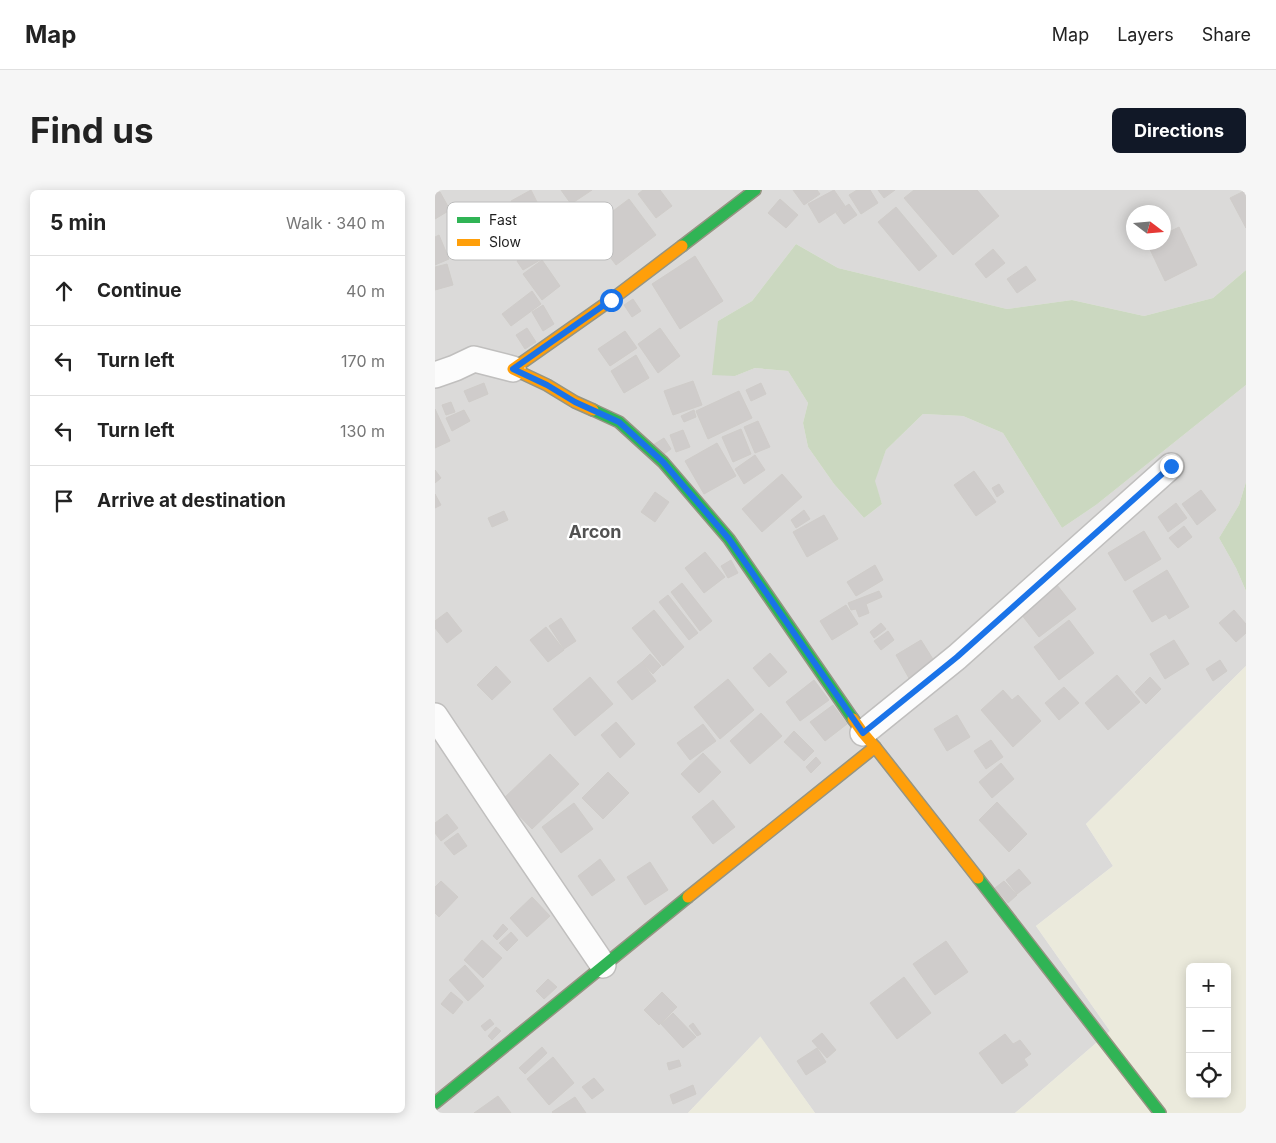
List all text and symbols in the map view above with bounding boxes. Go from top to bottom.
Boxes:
text: Map [25,20,76,49]
text: Map [1052,24,1089,45]
text: Layers [1117,24,1174,45]
text: Share [1202,24,1251,45]
button: Directions [1112,108,1246,153]
text: Find us [30,109,154,151]
legend [447,202,613,260]
north arrow [1126,205,1171,250]
text: 5 min [50,210,106,235]
text: Fast [489,211,517,228]
text: Walk · 340 m [286,213,385,233]
text: Slow [489,233,521,250]
icon: ahead [50,277,78,305]
text: Continue [97,279,182,302]
text: 40 m [346,281,385,301]
route start [600,289,623,312]
icon: left [50,347,78,375]
text: Turn left [97,349,175,372]
text: 170 m [341,351,385,371]
icon: left [50,417,78,445]
text: Turn left [97,419,175,442]
text: 130 m [340,421,385,441]
route end [1160,455,1183,478]
icon: arrive [50,487,78,515]
text: Arrive at destination [97,489,286,512]
district label: Arcon [568,521,622,542]
map controls [1186,963,1231,1098]
button: + [1186,963,1231,1008]
button: − [1186,1008,1231,1053]
button: locate [1186,1053,1231,1098]

